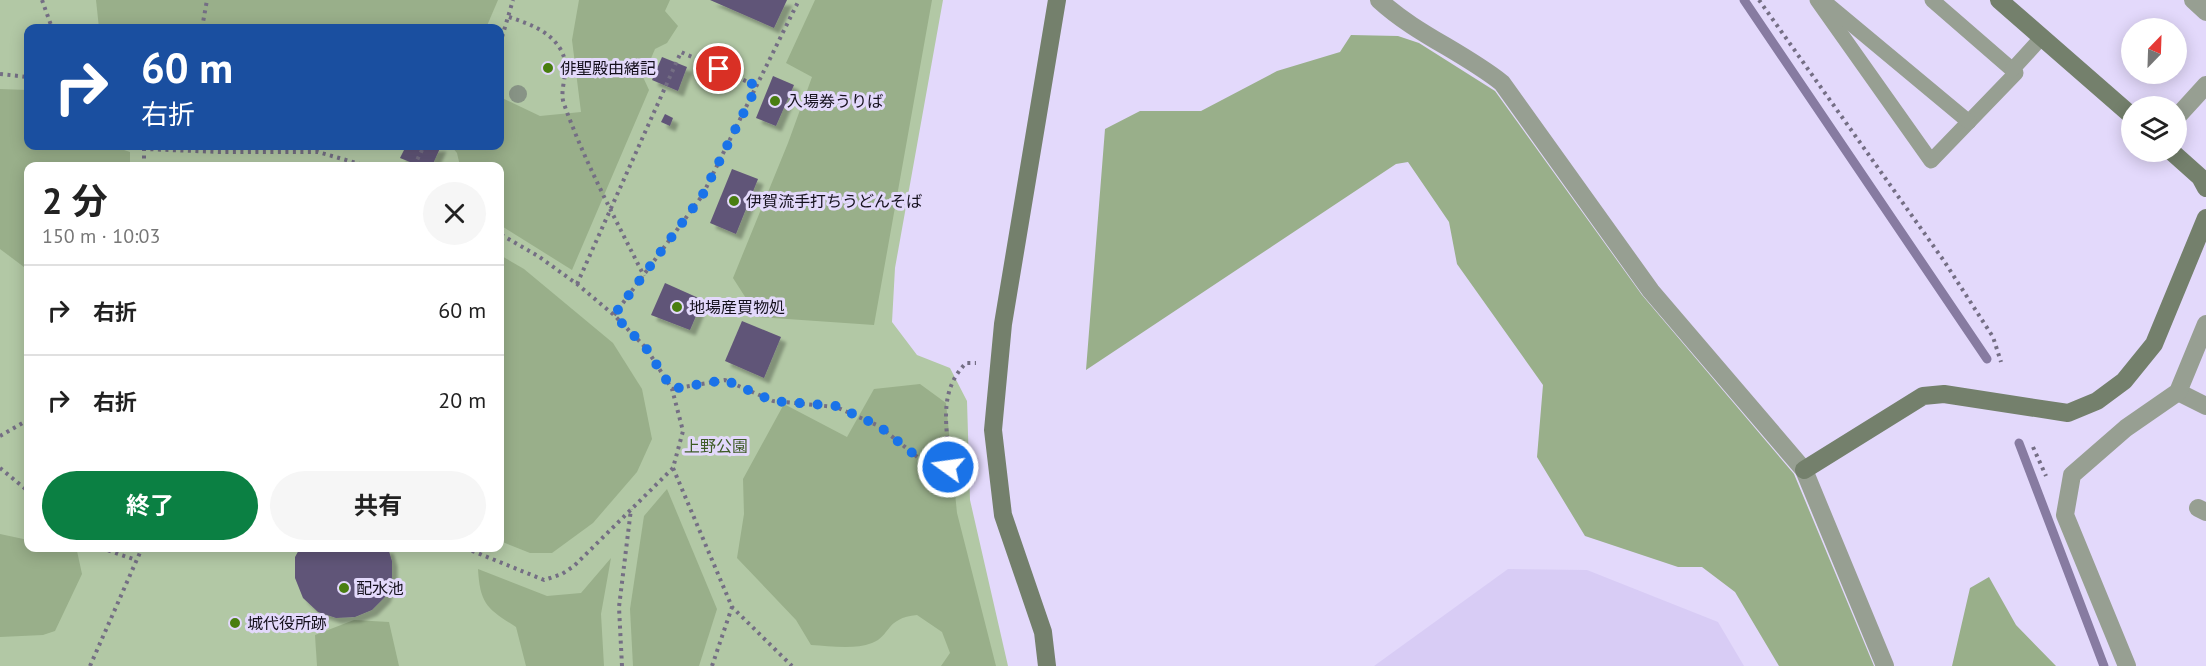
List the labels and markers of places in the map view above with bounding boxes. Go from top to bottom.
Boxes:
pin [693,43,744,94]
place label: 俳聖殿由緒記 [560,58,656,78]
marker: 俳聖殿由緒記 [541,61,555,75]
place label: 入場券うりば [787,91,883,111]
marker: 入場券うりば [768,94,782,108]
place label: 伊賀流手打ちうどんそば [746,191,922,211]
marker: 伊賀流手打ちうどんそば [727,194,741,208]
place label: 地場産買物処 [689,297,785,317]
marker: 地場産買物処 [670,300,684,314]
place label: 配水池 [356,578,404,598]
marker: 配水池 [337,581,351,595]
place label: 城代役所跡 [247,613,327,633]
marker: 城代役所跡 [228,616,242,630]

